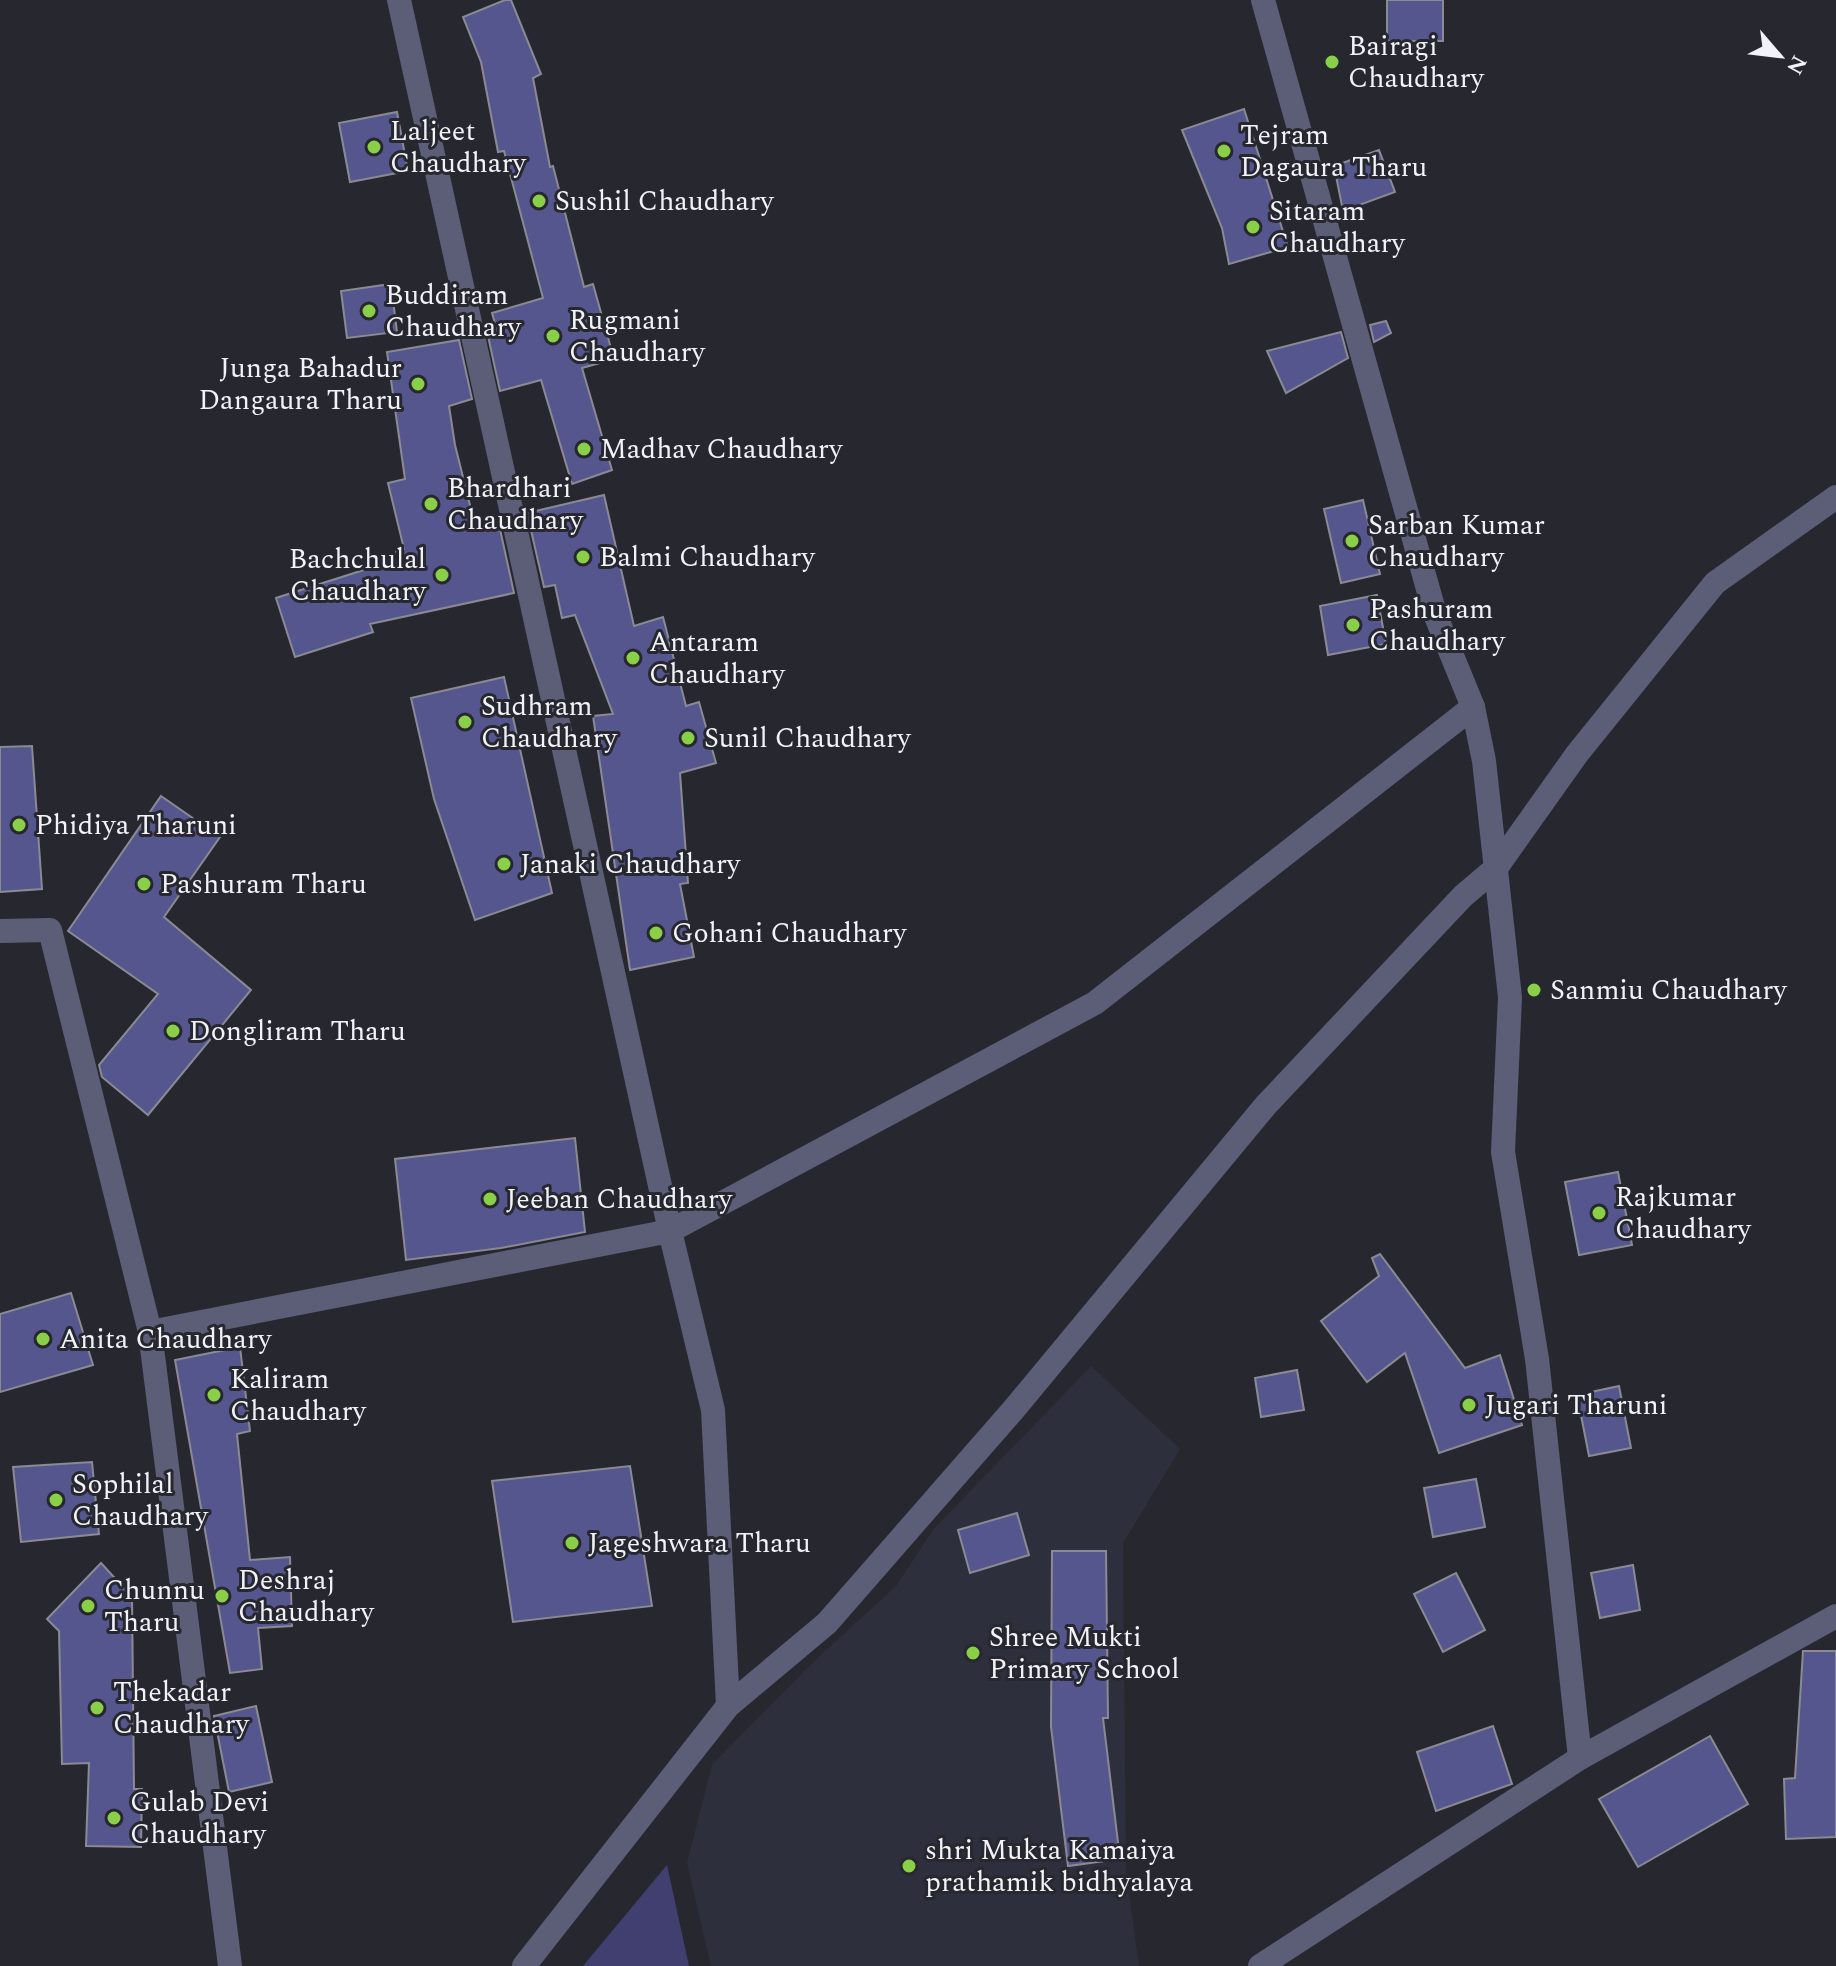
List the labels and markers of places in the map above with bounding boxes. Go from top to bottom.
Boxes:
place label: Bairagi Chaudhary [1348,25,1486,100]
marker: Bairagi Chaudhary [1323,53,1341,71]
place label: Laljeet Chaudhary [390,110,528,185]
place label: Tejram Dagaura Tharu [1240,114,1427,189]
marker: Laljeet Chaudhary [365,138,383,156]
marker: Tejram Dagaura Tharu [1215,142,1233,160]
place label: Sushil Chaudhary [555,180,775,223]
place label: Sitaram Chaudhary [1269,190,1407,265]
marker: Sushil Chaudhary [530,192,548,210]
marker: Sitaram Chaudhary [1244,218,1262,236]
place label: Buddiram Chaudhary [385,274,523,349]
place label: Rugmani Chaudhary [569,299,707,374]
marker: Buddiram Chaudhary [360,302,378,320]
marker: Rugmani Chaudhary [544,327,562,345]
place label: Junga Bahadur Dangaura Tharu [198,347,402,422]
marker: Junga Bahadur Dangaura Tharu [409,375,427,393]
place label: Madhav Chaudhary [600,428,844,471]
marker: Madhav Chaudhary [575,440,593,458]
place label: Bhardhari Chaudhary [447,467,585,542]
marker: Bhardhari Chaudhary [422,495,440,513]
place label: Sarban Kumar Chaudhary [1368,504,1545,579]
marker: Sarban Kumar Chaudhary [1343,532,1361,550]
place label: Balmi Chaudhary [599,536,816,579]
place label: Bachchulal Chaudhary [289,538,428,613]
marker: Balmi Chaudhary [574,548,592,566]
marker: Bachchulal Chaudhary [433,566,451,584]
place label: Pashuram Chaudhary [1369,588,1507,663]
marker: Pashuram Chaudhary [1344,616,1362,634]
place label: Antaram Chaudhary [649,621,787,696]
marker: Antaram Chaudhary [624,649,642,667]
place label: Sudhram Chaudhary [481,685,619,760]
marker: Sudhram Chaudhary [456,713,474,731]
place label: Sunil Chaudhary [704,717,912,760]
marker: Sunil Chaudhary [679,729,697,747]
place label: Phidiya Tharuni [35,804,237,847]
marker: Phidiya Tharuni [10,816,28,834]
place label: Janaki Chaudhary [520,843,742,886]
marker: Janaki Chaudhary [495,855,513,873]
place label: Pashuram Tharu [160,863,367,906]
marker: Pashuram Tharu [135,875,153,893]
place label: Gohani Chaudhary [672,912,908,955]
marker: Gohani Chaudhary [647,924,665,942]
place label: Sanmiu Chaudhary [1550,969,1788,1012]
marker: Sanmiu Chaudhary [1525,981,1543,999]
place label: Dongliram Tharu [189,1010,406,1053]
marker: Dongliram Tharu [164,1022,182,1040]
place label: Rajkumar Chaudhary [1615,1176,1753,1251]
place label: Jeeban Chaudhary [506,1178,734,1221]
marker: Jeeban Chaudhary [481,1190,499,1208]
marker: Rajkumar Chaudhary [1590,1204,1608,1222]
place label: Anita Chaudhary [59,1318,273,1361]
marker: Anita Chaudhary [34,1330,52,1348]
place label: Kaliram Chaudhary [230,1358,368,1433]
place label: Jugari Tharuni [1485,1384,1667,1427]
marker: Kaliram Chaudhary [205,1386,223,1404]
marker: Jugari Tharuni [1460,1396,1478,1414]
place label: Sophilal Chaudhary [72,1463,210,1538]
marker: Sophilal Chaudhary [47,1491,65,1509]
place label: Jageshwara Tharu [588,1522,811,1565]
marker: Jageshwara Tharu [563,1534,581,1552]
place label: Deshraj Chaudhary [238,1559,376,1634]
place label: Chunnu Tharu [104,1569,205,1644]
marker: Deshraj Chaudhary [213,1587,231,1605]
marker: Chunnu Tharu [79,1597,97,1615]
place label: Shree Mukti Primary School [989,1616,1179,1691]
marker: Shree Mukti Primary School [964,1644,982,1662]
place label: Thekadar Chaudhary [113,1671,251,1746]
marker: Thekadar Chaudhary [88,1699,106,1717]
place label: Gulab Devi Chaudhary [130,1781,269,1856]
marker: Gulab Devi Chaudhary [105,1809,123,1827]
place label: shri Mukta Kamaiya prathamik bidhyalaya [925,1829,1193,1904]
marker: shri Mukta Kamaiya prathamik bidhyalaya [900,1857,918,1875]

